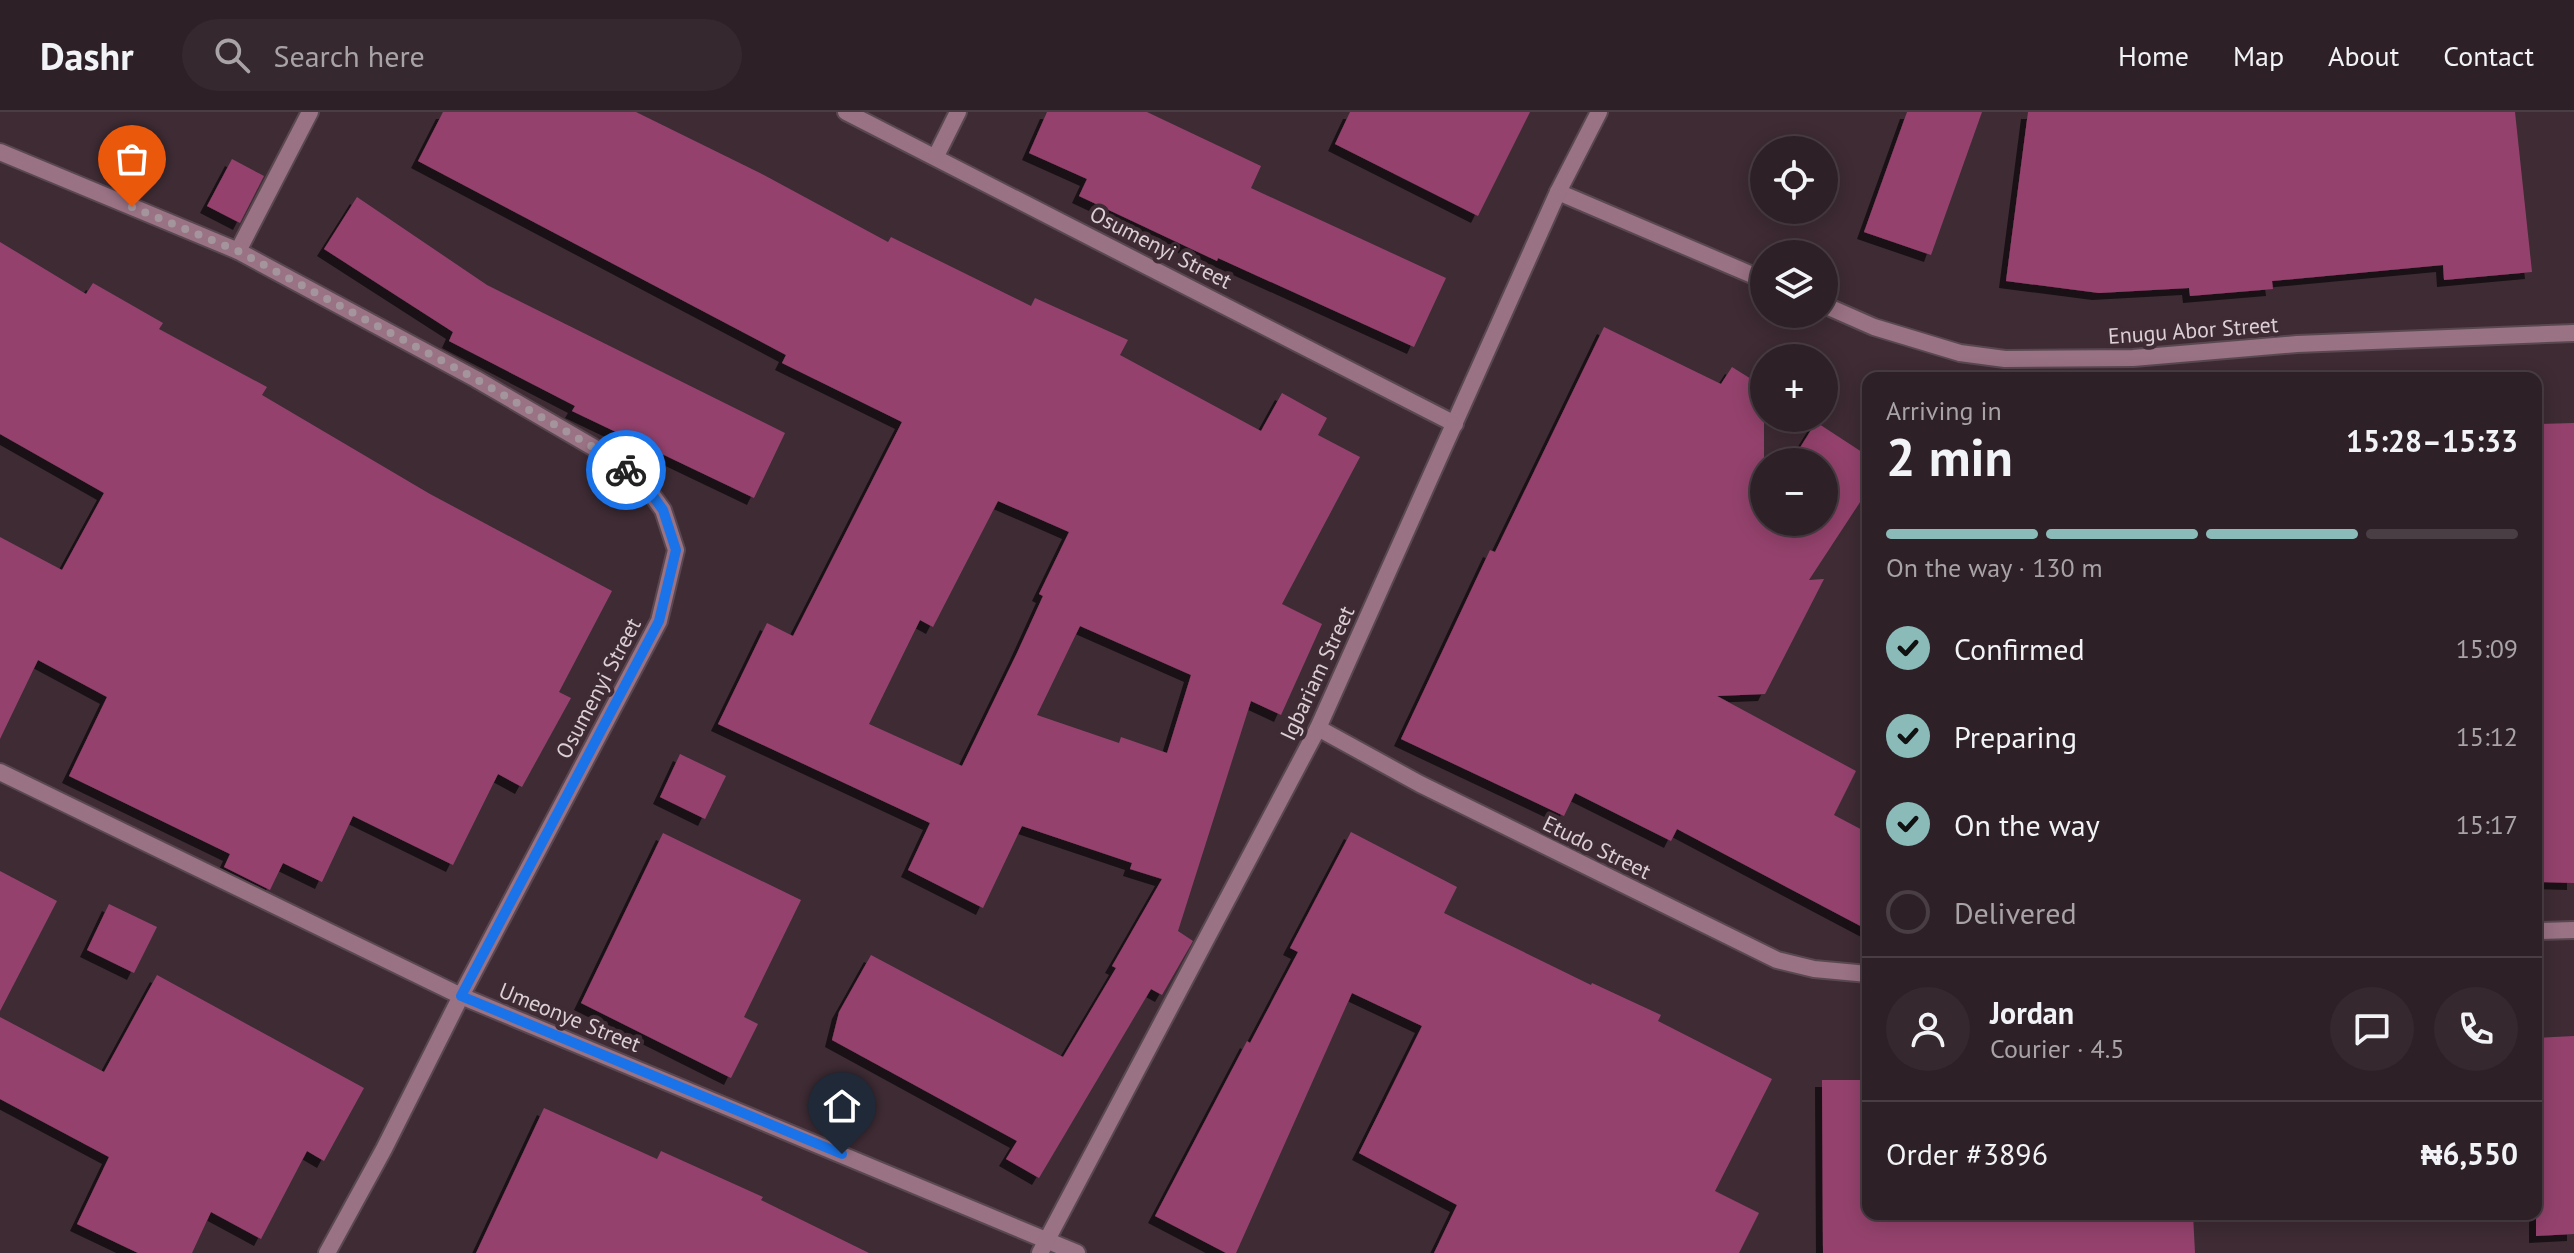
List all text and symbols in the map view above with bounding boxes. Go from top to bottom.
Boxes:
search box [182,19,742,91]
text: Dashr [40,31,134,80]
icon: search [210,33,254,77]
text: Search here [274,36,425,75]
text: Home [2118,37,2189,74]
text: Map [2233,37,2284,74]
text: About [2328,37,2399,74]
text: Contact [2443,37,2534,74]
pin [98,125,166,207]
map controls [1750,136,1838,536]
button: locate [1750,136,1838,224]
icon: bag [110,137,154,181]
street label: Osumenyi Street [1085,199,1237,295]
button: layers [1750,240,1838,328]
street label: Enugu Abor Street [2107,310,2280,350]
button: + [1750,344,1838,432]
text: Arriving in [1886,394,2002,427]
text: 15:28–15:33 [2346,421,2518,460]
text: 2 min [1886,423,2013,490]
courier [586,430,666,510]
icon: bike [604,448,648,492]
button: − [1750,448,1838,536]
text: On the way · 130 m [1886,551,2103,584]
street label: Igbariam Street [1274,601,1361,745]
street label: Osumenyi Street [549,612,647,763]
icon: check [1886,626,1930,670]
text: Confirmed [1954,629,2085,668]
text: 15:09 [2456,632,2518,665]
icon: check [1886,714,1930,758]
text: Preparing [1954,717,2077,756]
text: 15:12 [2456,720,2518,753]
icon: check [1886,802,1930,846]
text: On the way [1954,805,2100,844]
text: 15:17 [2456,808,2518,841]
street label: Etudo Street [1538,809,1656,885]
text: Delivered [1954,893,2077,932]
street label: Umeonye Street [495,976,645,1058]
button: person [1886,987,1970,1071]
button: chat [2330,987,2414,1071]
button: phone [2434,987,2518,1071]
text: Jordan [1990,993,2074,1032]
text: Courier · 4.5 [1990,1032,2124,1065]
pin [808,1072,876,1154]
icon: home [820,1084,864,1128]
text: Order #3896 [1886,1134,2048,1173]
text: ₦6,550 [2421,1134,2518,1173]

